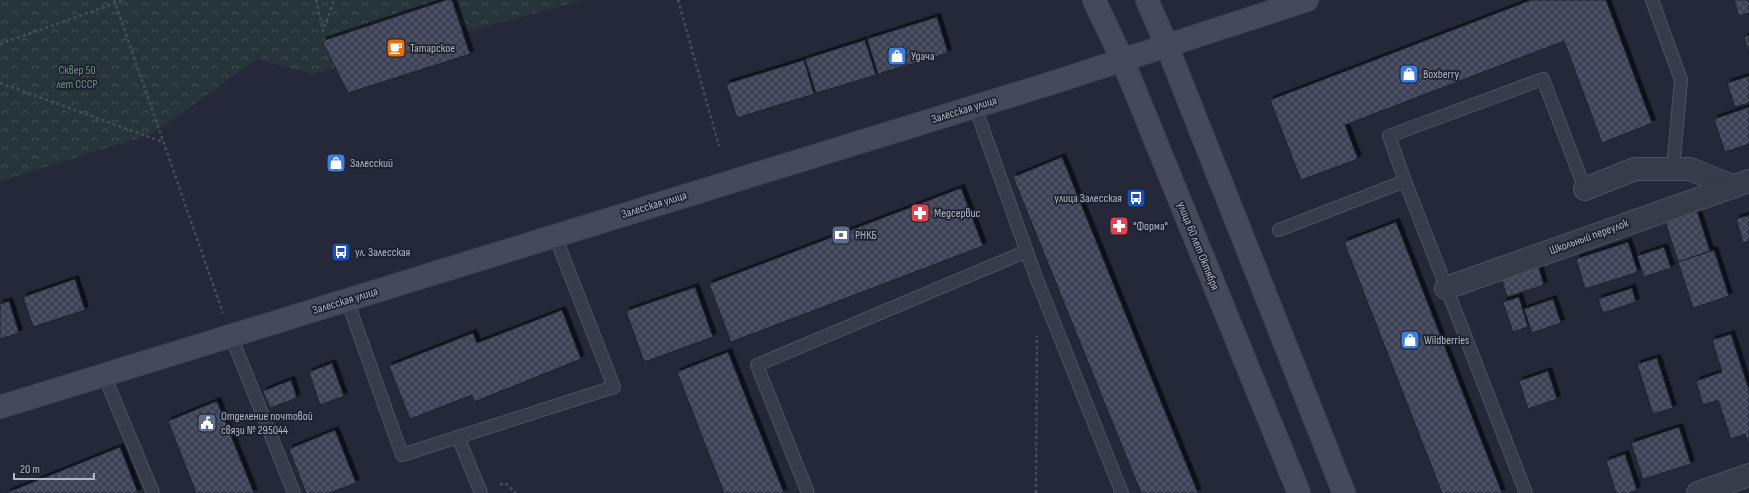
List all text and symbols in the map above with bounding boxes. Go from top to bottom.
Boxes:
cafe icon: Татарское [385,37,407,59]
place label: Татарское [410,41,455,56]
shop icon: Удача [886,45,908,67]
place label: Удача [911,49,935,64]
park label: Сквер 50 лет СССР [56,63,98,92]
shop icon: Boxberry [1398,63,1420,85]
place label: Boxberry [1423,67,1460,82]
street label: Залесская улица [929,93,999,127]
shop icon: Залесский [325,152,347,174]
place label: Залесский [350,156,393,171]
bus stop icon: улица Залесская [1125,187,1147,209]
street label: Залесская улица [619,188,689,222]
place label: улица Залесская [1054,191,1122,206]
street label: улица 60 лет Октября [1173,200,1223,293]
pharmacy icon: Медсервис [909,202,931,224]
place label: Медсервис [934,206,980,221]
pharmacy icon: "Форма" [1108,215,1130,237]
street label: Школьный переулок [1547,216,1631,258]
place label: "Форма" [1133,219,1168,234]
bank icon: РНКБ [830,224,852,246]
place label: РНКБ [855,228,877,243]
bus stop icon: ул. Залесская [330,241,352,263]
place label: ул. Залесская [355,245,411,260]
street label: Залесская улица [310,284,380,318]
shop icon: Wildberries [1399,329,1421,351]
place label: Wildberries [1424,333,1469,348]
place label: Отделение почтовой связи № 295044 [221,409,313,438]
public building icon: Отделение почтовой связи № 295044 [196,412,218,434]
scale bar [14,455,94,481]
text: 20 m [20,462,40,477]

